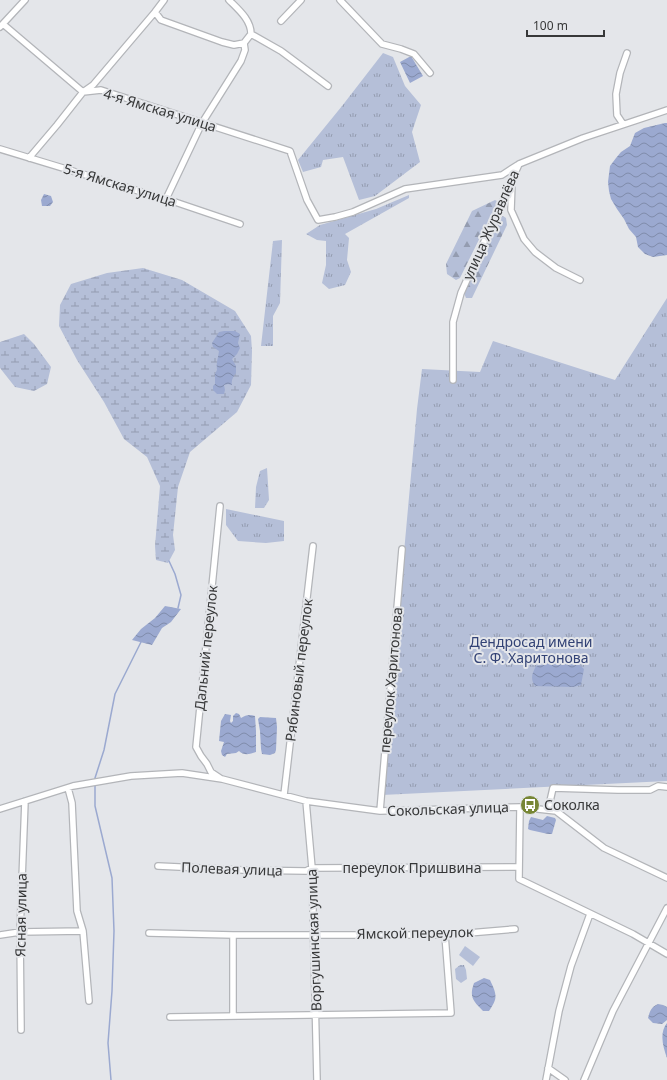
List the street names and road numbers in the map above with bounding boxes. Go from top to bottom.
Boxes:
street label: 4-я Ямская улица [101,83,219,136]
street label: 5-я Ямская улица [61,158,179,211]
street label: улица Журавлёва [458,167,523,283]
street label: Дальний переулок [189,584,222,712]
street label: Рябиновый переулок [280,597,317,742]
street label: переулок Харитонова [375,606,406,754]
street label: Сокольская улица [387,797,509,820]
street label: Полевая улица [181,857,283,880]
street label: переулок Пришвина [343,858,482,877]
street label: Воргушинская улица [302,869,325,1011]
street label: Ясная улица [10,873,31,957]
street label: Ямской переулок [356,922,474,943]

